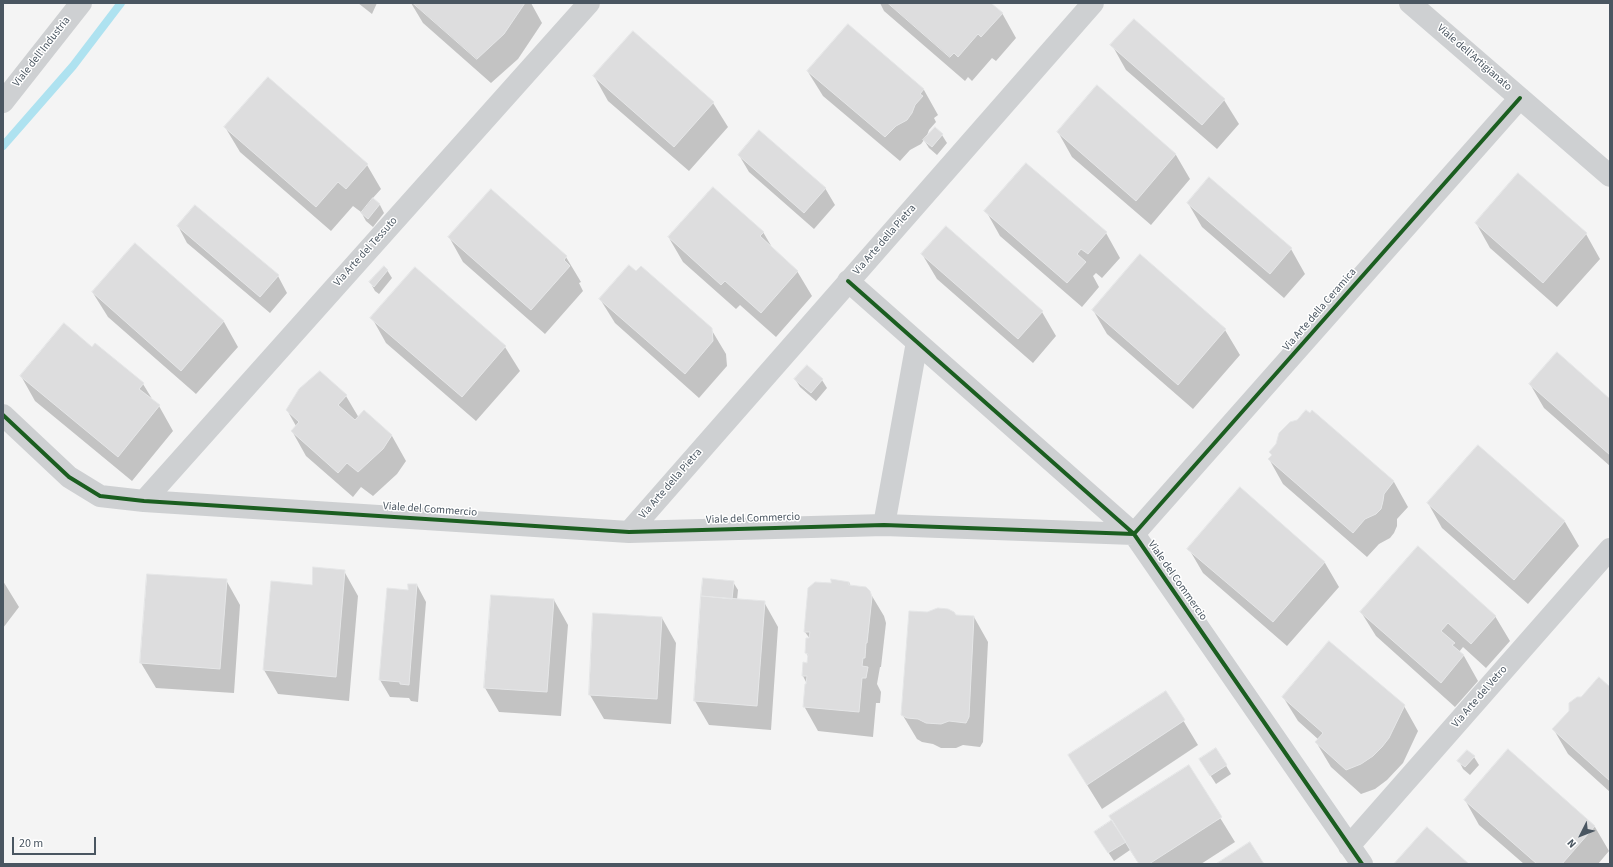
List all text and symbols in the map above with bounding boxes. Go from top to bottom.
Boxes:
street label: Viale dell'Industria [10,14,74,90]
street label: Viale dell'Artigianato [1434,22,1514,94]
street label: Via Arte della Pietra [851,202,919,278]
street label: Via Arte del Tessuto [331,214,401,290]
street label: Via Arte della Ceramica [1281,266,1359,354]
street label: Via Arte della Pietra [637,446,705,522]
street label: Viale del Commercio [383,500,477,520]
street label: Viale del Commercio [706,511,800,527]
street label: Viale del Commercio [1145,539,1209,623]
street label: Via Arte del Vetro [1449,663,1511,731]
north arrow [1561,815,1601,855]
scale bar [14,829,98,855]
text: 20 m [19,835,43,852]
text: N [1564,836,1580,851]

